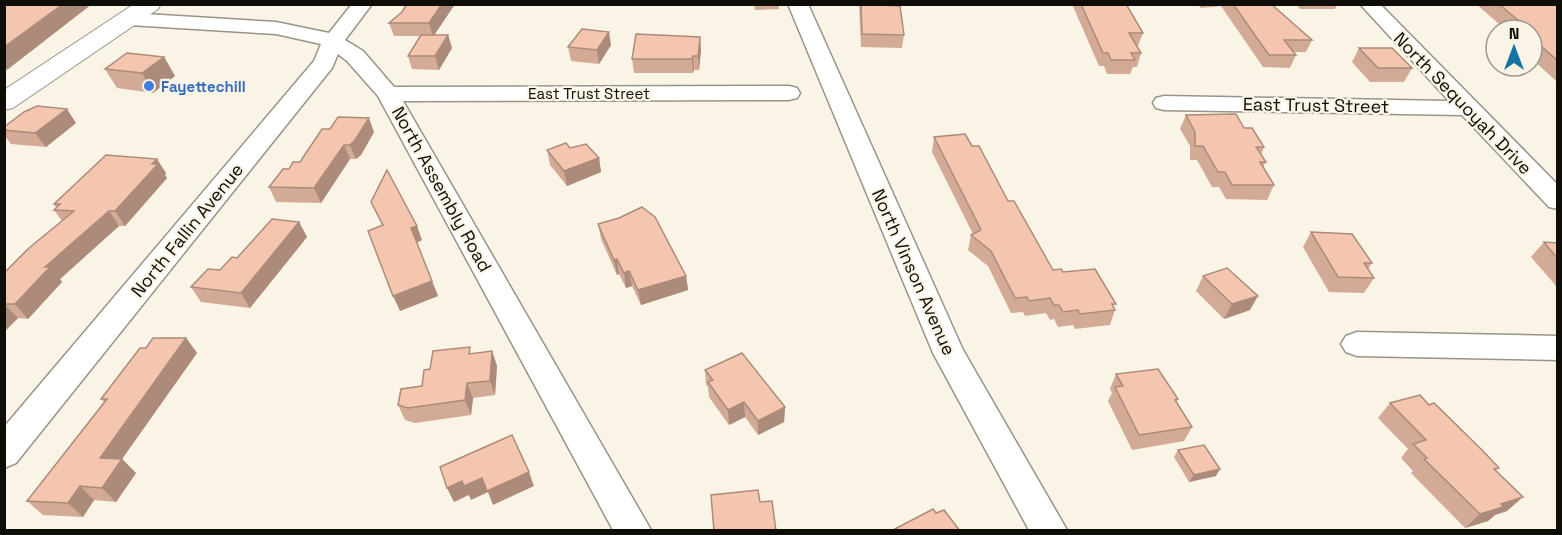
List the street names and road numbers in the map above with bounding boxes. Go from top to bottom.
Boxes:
street label: North Sequoyah Drive [1389,27,1537,179]
street label: East Trust Street [528,84,650,103]
street label: East Trust Street [1243,92,1389,118]
street label: North Assembly Road [387,102,497,276]
street label: North Fallin Avenue [126,158,248,302]
street label: North Vinson Avenue [867,185,961,359]

